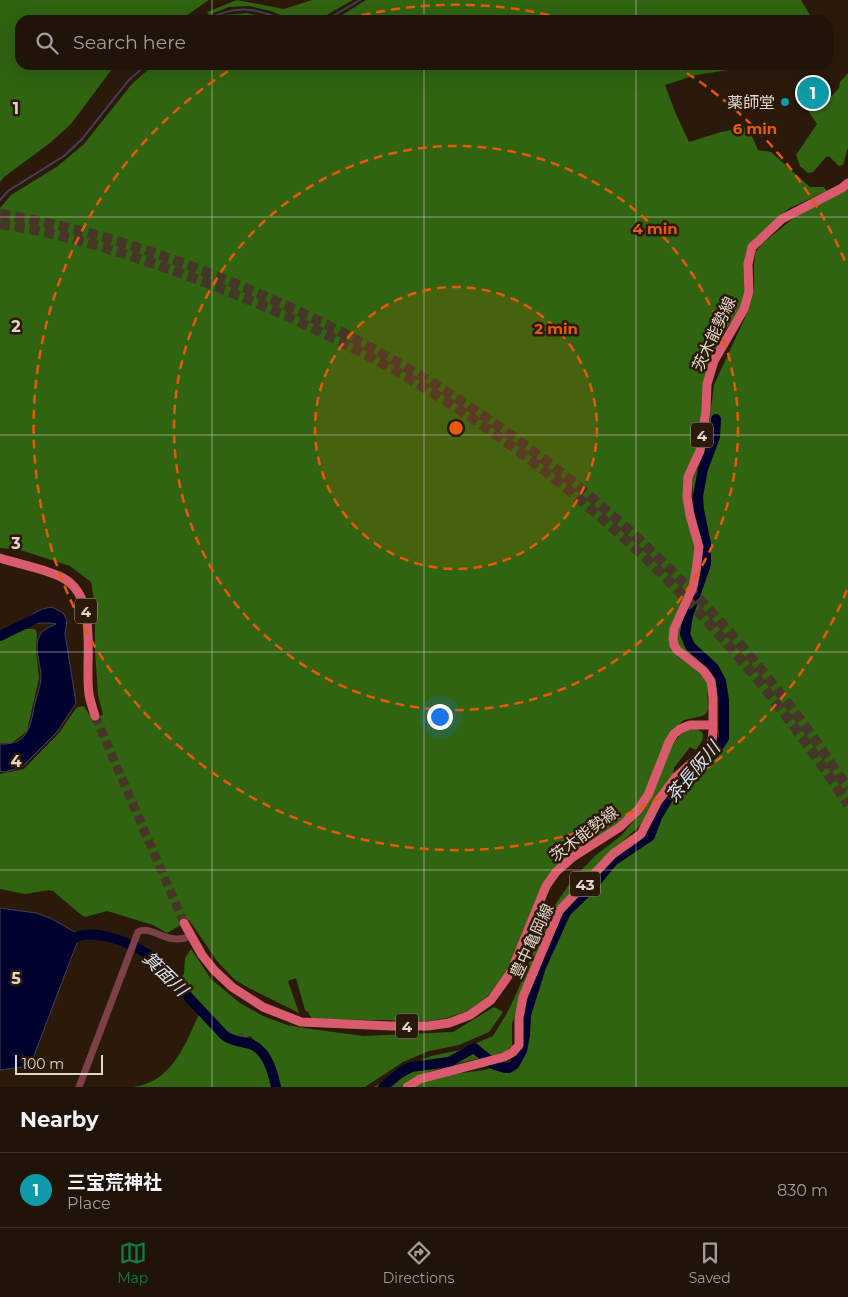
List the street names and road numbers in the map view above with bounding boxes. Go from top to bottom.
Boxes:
street label: 茨木能勢線 [688,294,740,374]
road number: 4 [691,422,713,448]
road number: 4 [75,598,97,624]
street label: 茨木能勢線 [546,802,622,866]
road number: 43 [570,872,600,896]
street label: 豊中亀岡線 [506,901,558,981]
road number: 4 [396,1014,418,1038]

